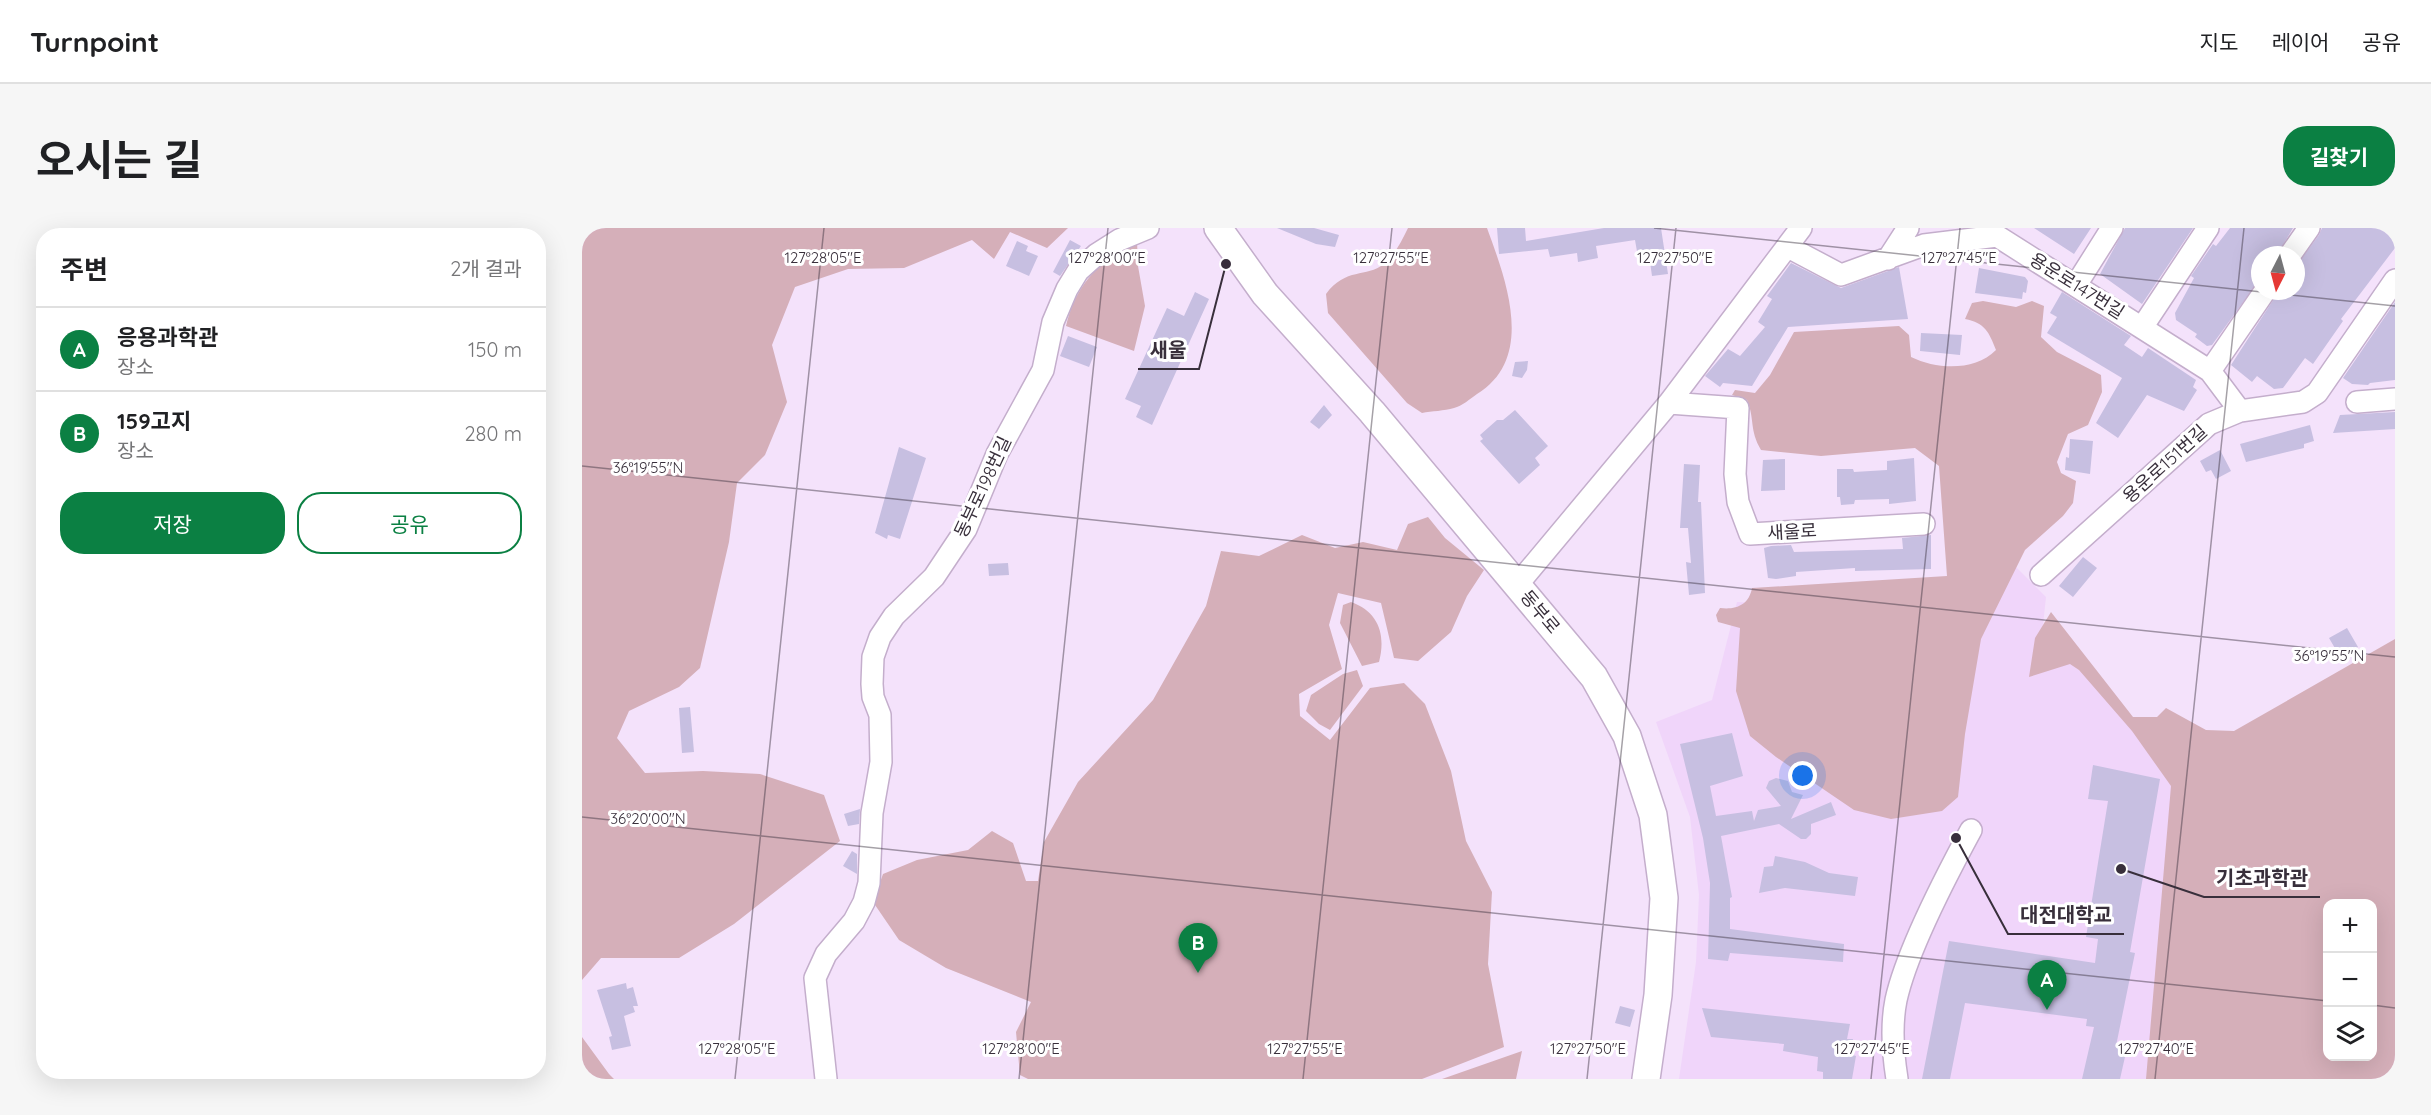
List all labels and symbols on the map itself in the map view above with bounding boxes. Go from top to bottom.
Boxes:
north arrow [2251,246,2305,300]
street label: 용운로147번길 [2026,247,2129,324]
text: 127°28'05"E [785,248,861,267]
text: 127°28'00"E [1068,248,1146,267]
text: 127°27'55"E [1353,248,1429,267]
text: 127°27'50"E [1637,248,1713,267]
text: 127°27'45"E [1921,248,1997,267]
callout: 새울 [1138,331,1199,369]
text: 새울 [1150,337,1186,362]
street label: 용운로151번길 [2118,420,2212,508]
street label: 동부로198번길 [949,432,1016,541]
text: 36°19'55"N [613,458,683,477]
street label: 새울로 [1767,519,1817,544]
street label: 동부로 [1516,585,1565,638]
text: 36°19'55"N [2294,646,2364,665]
your location [1788,761,1817,790]
text: 36°20'00"N [610,809,686,828]
callout: 기초과학관 [2204,859,2320,897]
text: 기초과학관 [2216,865,2309,890]
callout: 대전대학교 [2008,896,2124,934]
text: 대전대학교 [2020,902,2112,927]
pin: B [1178,924,1218,973]
pin: A [2028,960,2066,1010]
text: 127°28'05"E [699,1039,775,1058]
text: 127°28'00"E [982,1039,1060,1058]
text: 127°27'55"E [1267,1039,1343,1058]
text: 127°27'50"E [1550,1039,1626,1058]
text: 127°27'45"E [1834,1039,1910,1058]
text: 127°27'40"E [2118,1039,2194,1058]

